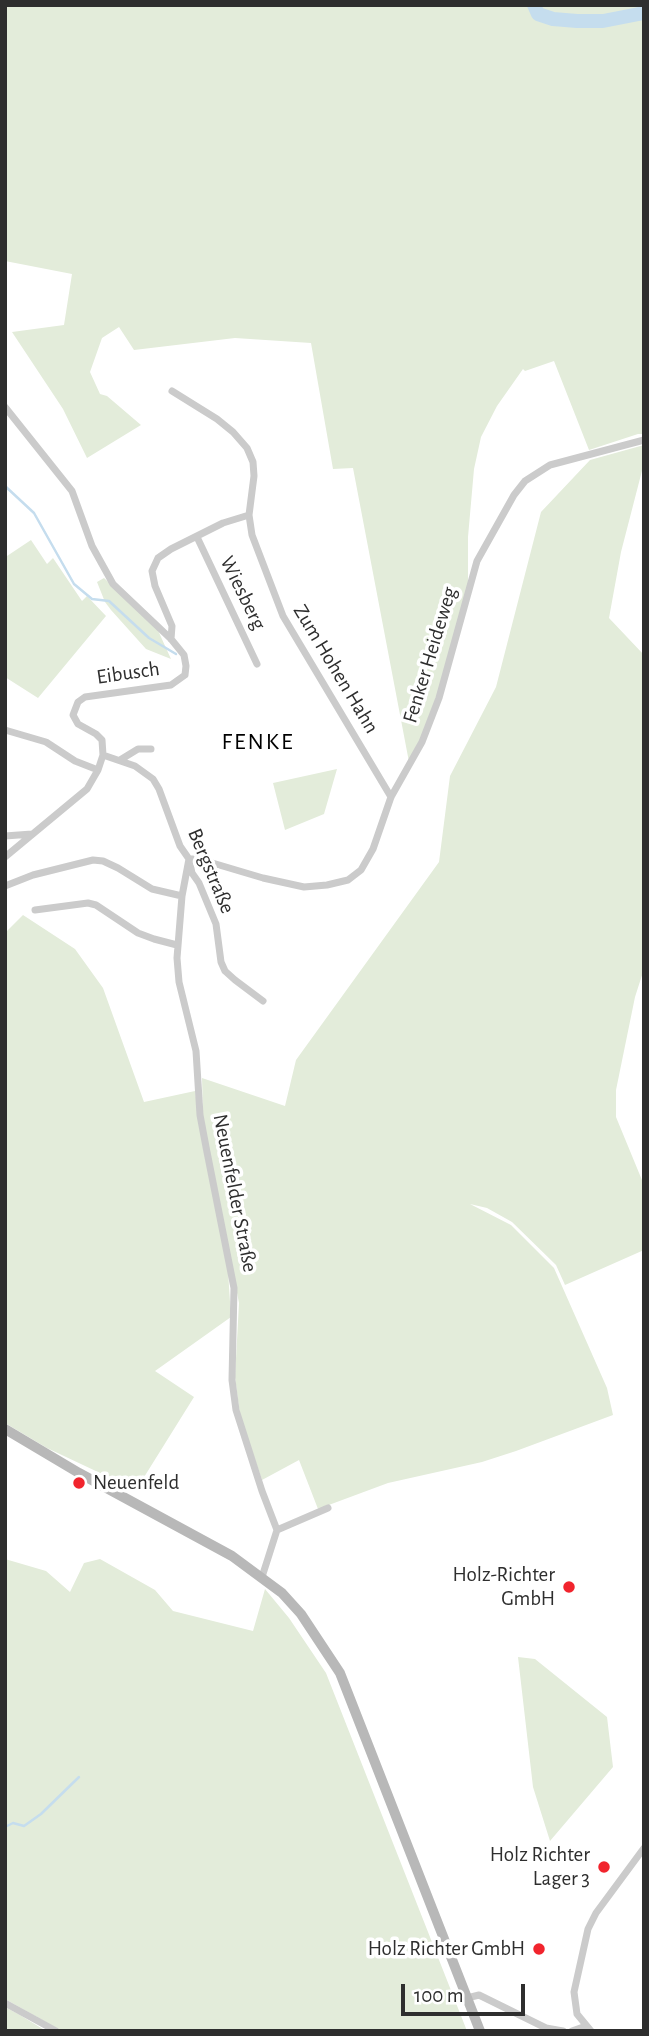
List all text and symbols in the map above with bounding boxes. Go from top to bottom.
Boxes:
street label: Wiesberg [214,552,272,634]
street label: Fenker Heideweg [397,584,463,726]
street label: Zum Hohen Hahn [288,600,384,738]
street label: Eibusch [95,656,161,690]
district label: FENKE [222,728,294,756]
street label: Bergstraße [182,825,240,917]
street label: Neuenfelder Straße [207,1112,263,1274]
place label: Neuenfeld [93,1470,179,1496]
marker: Neuenfeld [71,1475,87,1491]
place label: Holz-Richter GmbH [452,1562,555,1612]
marker: Holz-Richter GmbH [561,1579,577,1595]
place label: Holz Richter Lager 3 [490,1842,590,1892]
marker: Holz Richter Lager 3 [596,1859,612,1875]
place label: Holz Richter GmbH [368,1936,525,1962]
marker: Holz Richter GmbH [531,1941,547,1957]
scale bar [404,1969,528,2013]
text: 100 m [414,1985,464,2006]

